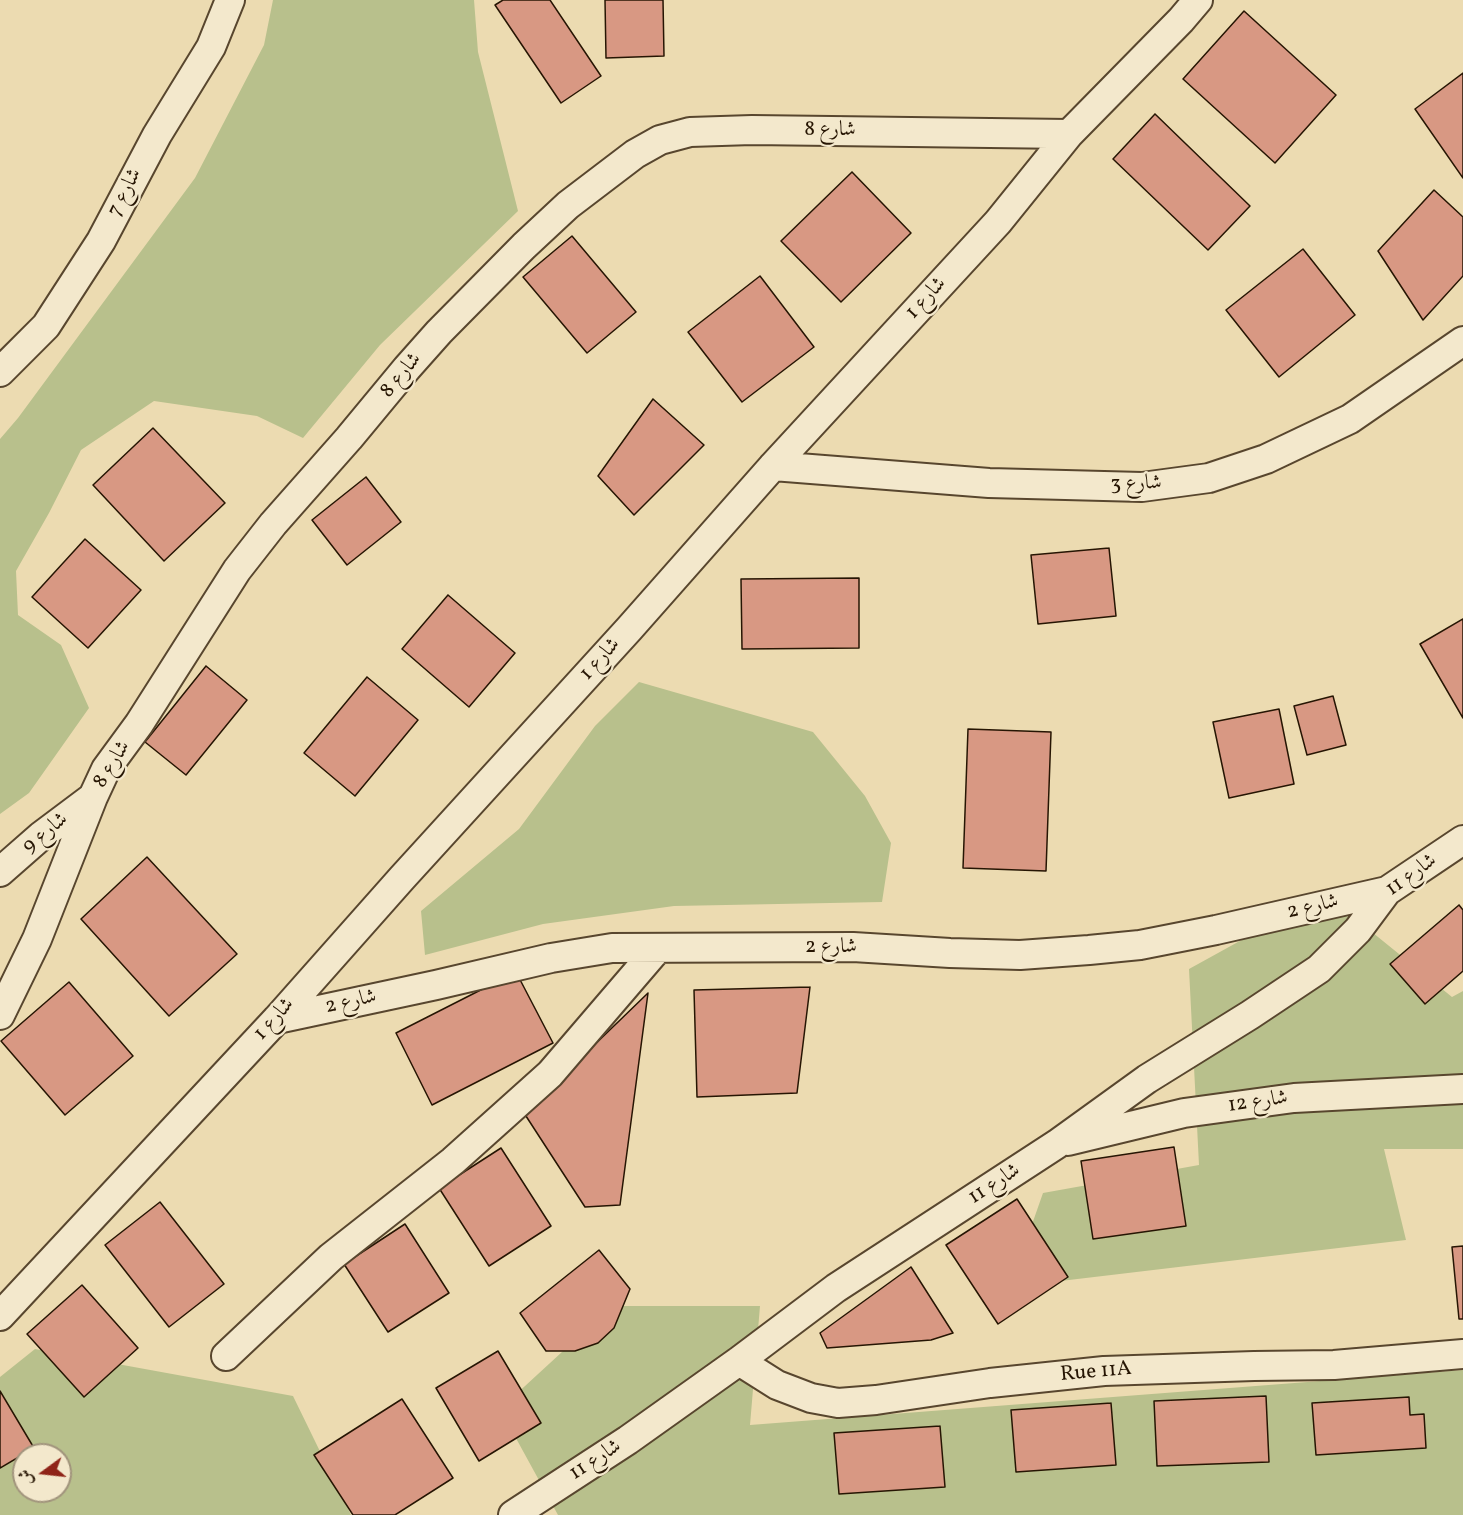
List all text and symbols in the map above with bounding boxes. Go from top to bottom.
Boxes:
street label: شارع 8 [804,118,856,144]
street label: شارع 7 [103,165,149,221]
street label: شارع 1 [901,273,953,325]
street label: شارع 8 [376,348,428,404]
street label: شارع 3 [1110,472,1162,498]
street label: شارع 1 [575,633,627,687]
street label: شارع 8 [89,737,137,793]
street label: شارع 9 [18,808,74,860]
street label: شارع 11 [1382,849,1442,903]
street label: شارع 2 [1285,890,1341,926]
street label: شارع 2 [805,935,857,961]
street label: شارع 2 [323,985,379,1021]
street label: شارع 1 [249,993,301,1047]
street label: شارع 12 [1226,1086,1290,1120]
street label: شارع 11 [964,1159,1026,1211]
street label: Rue 11A [1059,1357,1133,1389]
street label: شارع 11 [565,1435,627,1487]
north arrow [12,1443,72,1503]
text: ش [14,1467,39,1488]

